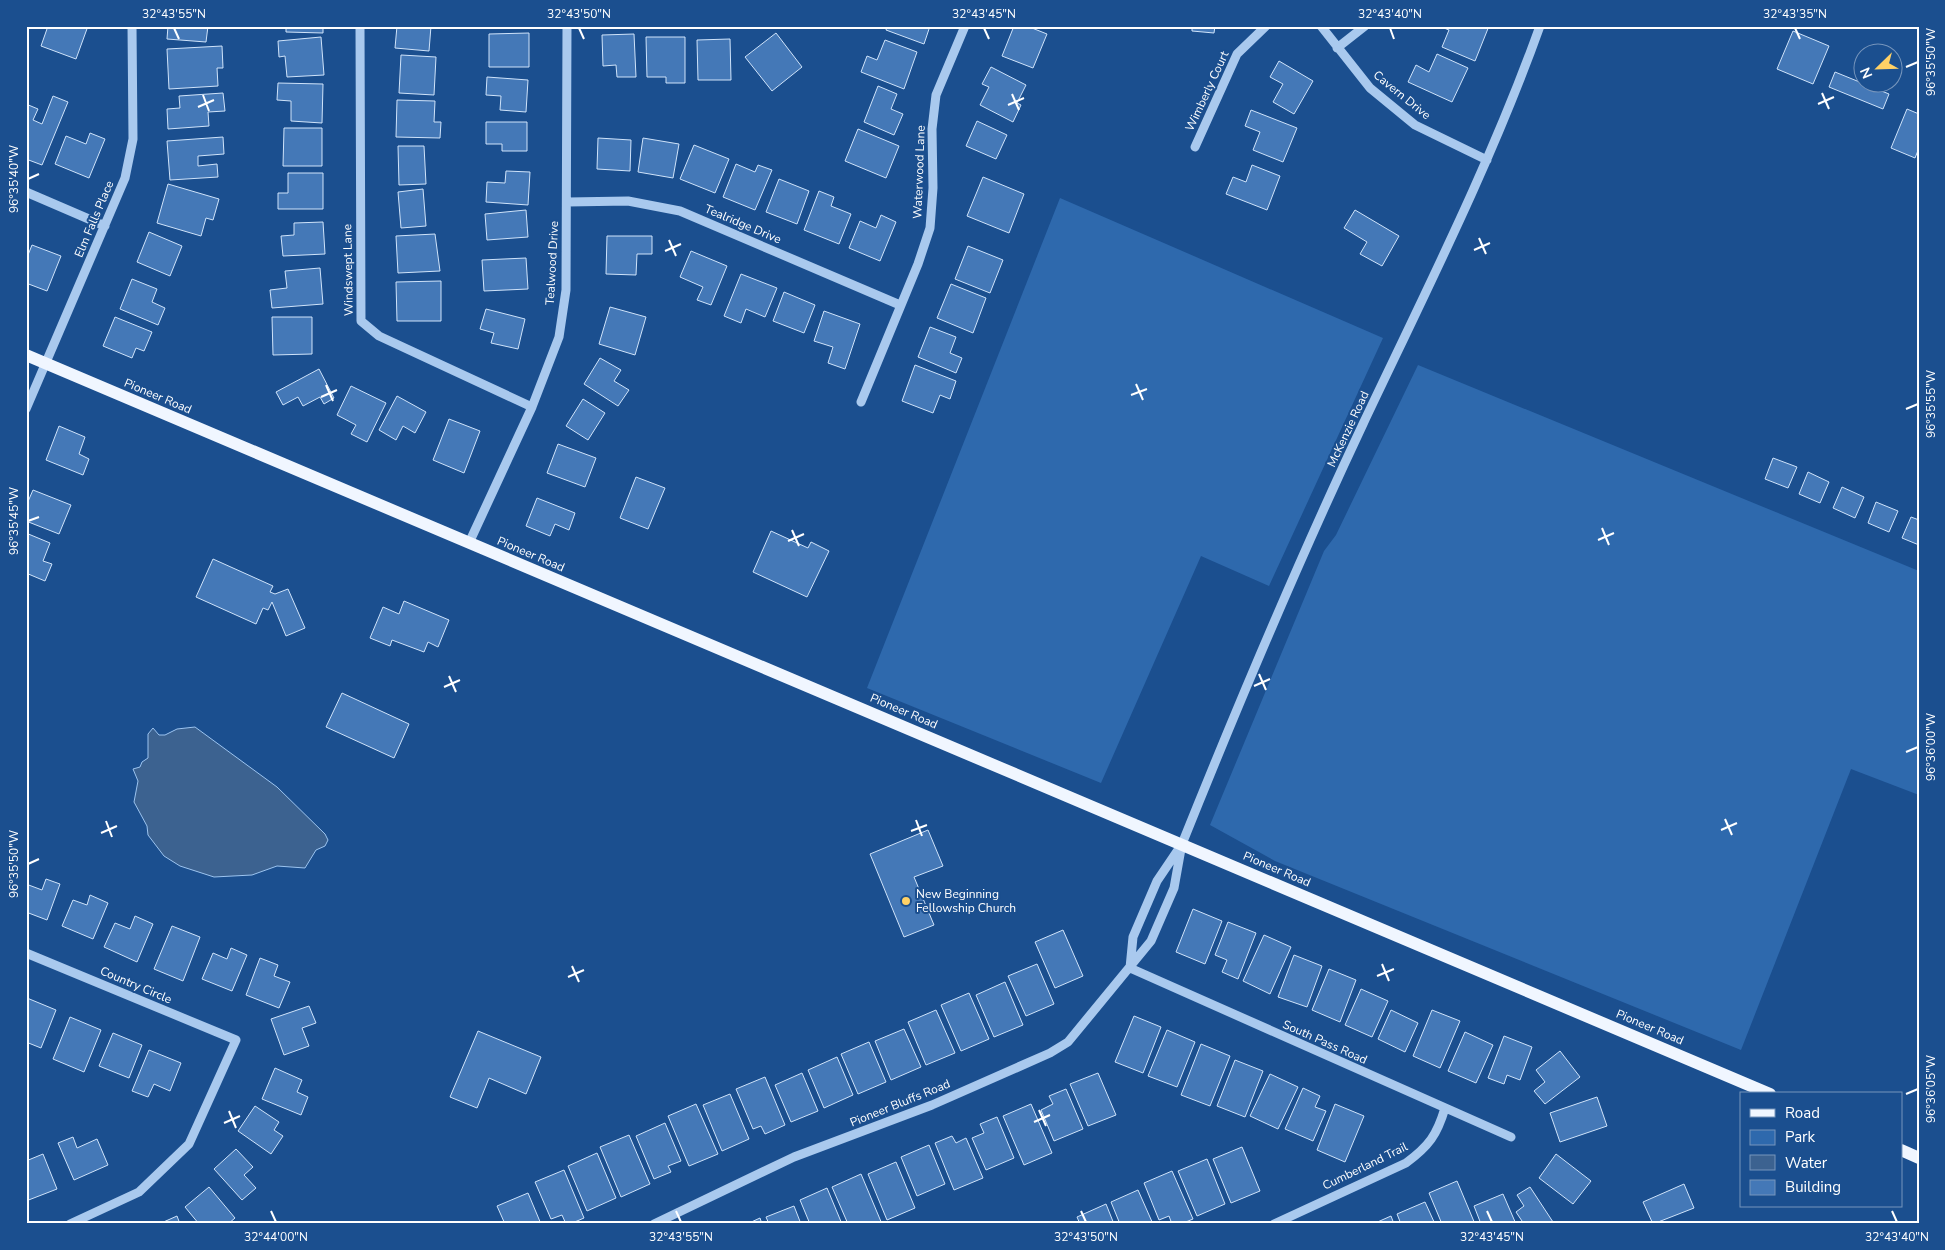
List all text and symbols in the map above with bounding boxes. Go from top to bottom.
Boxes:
text: 32°43'55"N [142,6,206,22]
text: 32°43'50"N [547,6,611,22]
text: 32°43'45"N [952,6,1016,22]
text: 32°43'40"N [1358,6,1422,22]
text: 32°43'35"N [1763,6,1827,22]
text: 96°35'50"W [1923,28,1939,96]
north arrow [1852,42,1902,92]
street label: Wimberly Court [1181,48,1233,134]
text: N [1856,64,1877,81]
street label: Cavern Drive [1370,67,1434,123]
street label: Waterwood Lane [909,125,929,219]
text: 96°35'40"W [6,145,22,213]
street label: Elm Falls Place [71,178,117,260]
street label: Tealridge Drive [702,201,784,247]
street label: Tealwood Drive [542,220,562,306]
street label: Windswept Lane [339,224,357,316]
text: 96°35'55"W [1923,370,1939,438]
street label: Pioneer Road [122,375,194,417]
street label: McKenzie Road [1323,388,1373,470]
text: 96°35'45"W [6,487,22,555]
street label: Pioneer Road [495,533,567,575]
street label: Pioneer Road [868,690,940,732]
text: 96°36'00"W [1923,713,1939,781]
text: 96°35'50"W [6,830,22,898]
street label: Pioneer Road [1241,848,1313,890]
place label: New Beginning Fellowship Church [916,886,1016,916]
marker: New Beginning Fellowship Church [900,895,912,907]
street label: Country Circle [98,963,174,1007]
street label: Pioneer Road [1614,1006,1686,1048]
street label: South Pass Road [1280,1016,1370,1068]
text: 96°36'05"W [1923,1055,1939,1123]
street label: Pioneer Bluffs Road [847,1076,953,1130]
legend [1740,1092,1902,1208]
text: Road [1785,1103,1820,1123]
text: Park [1785,1127,1815,1147]
street label: Cumberland Trail [1320,1138,1411,1194]
text: Water [1785,1153,1828,1173]
text: Building [1785,1177,1841,1197]
text: 32°44'00"N [244,1229,308,1245]
text: 32°43'55"N [649,1229,713,1245]
text: 32°43'50"N [1054,1229,1118,1245]
text: 32°43'45"N [1460,1229,1524,1245]
text: 32°43'40"N [1865,1229,1929,1245]

